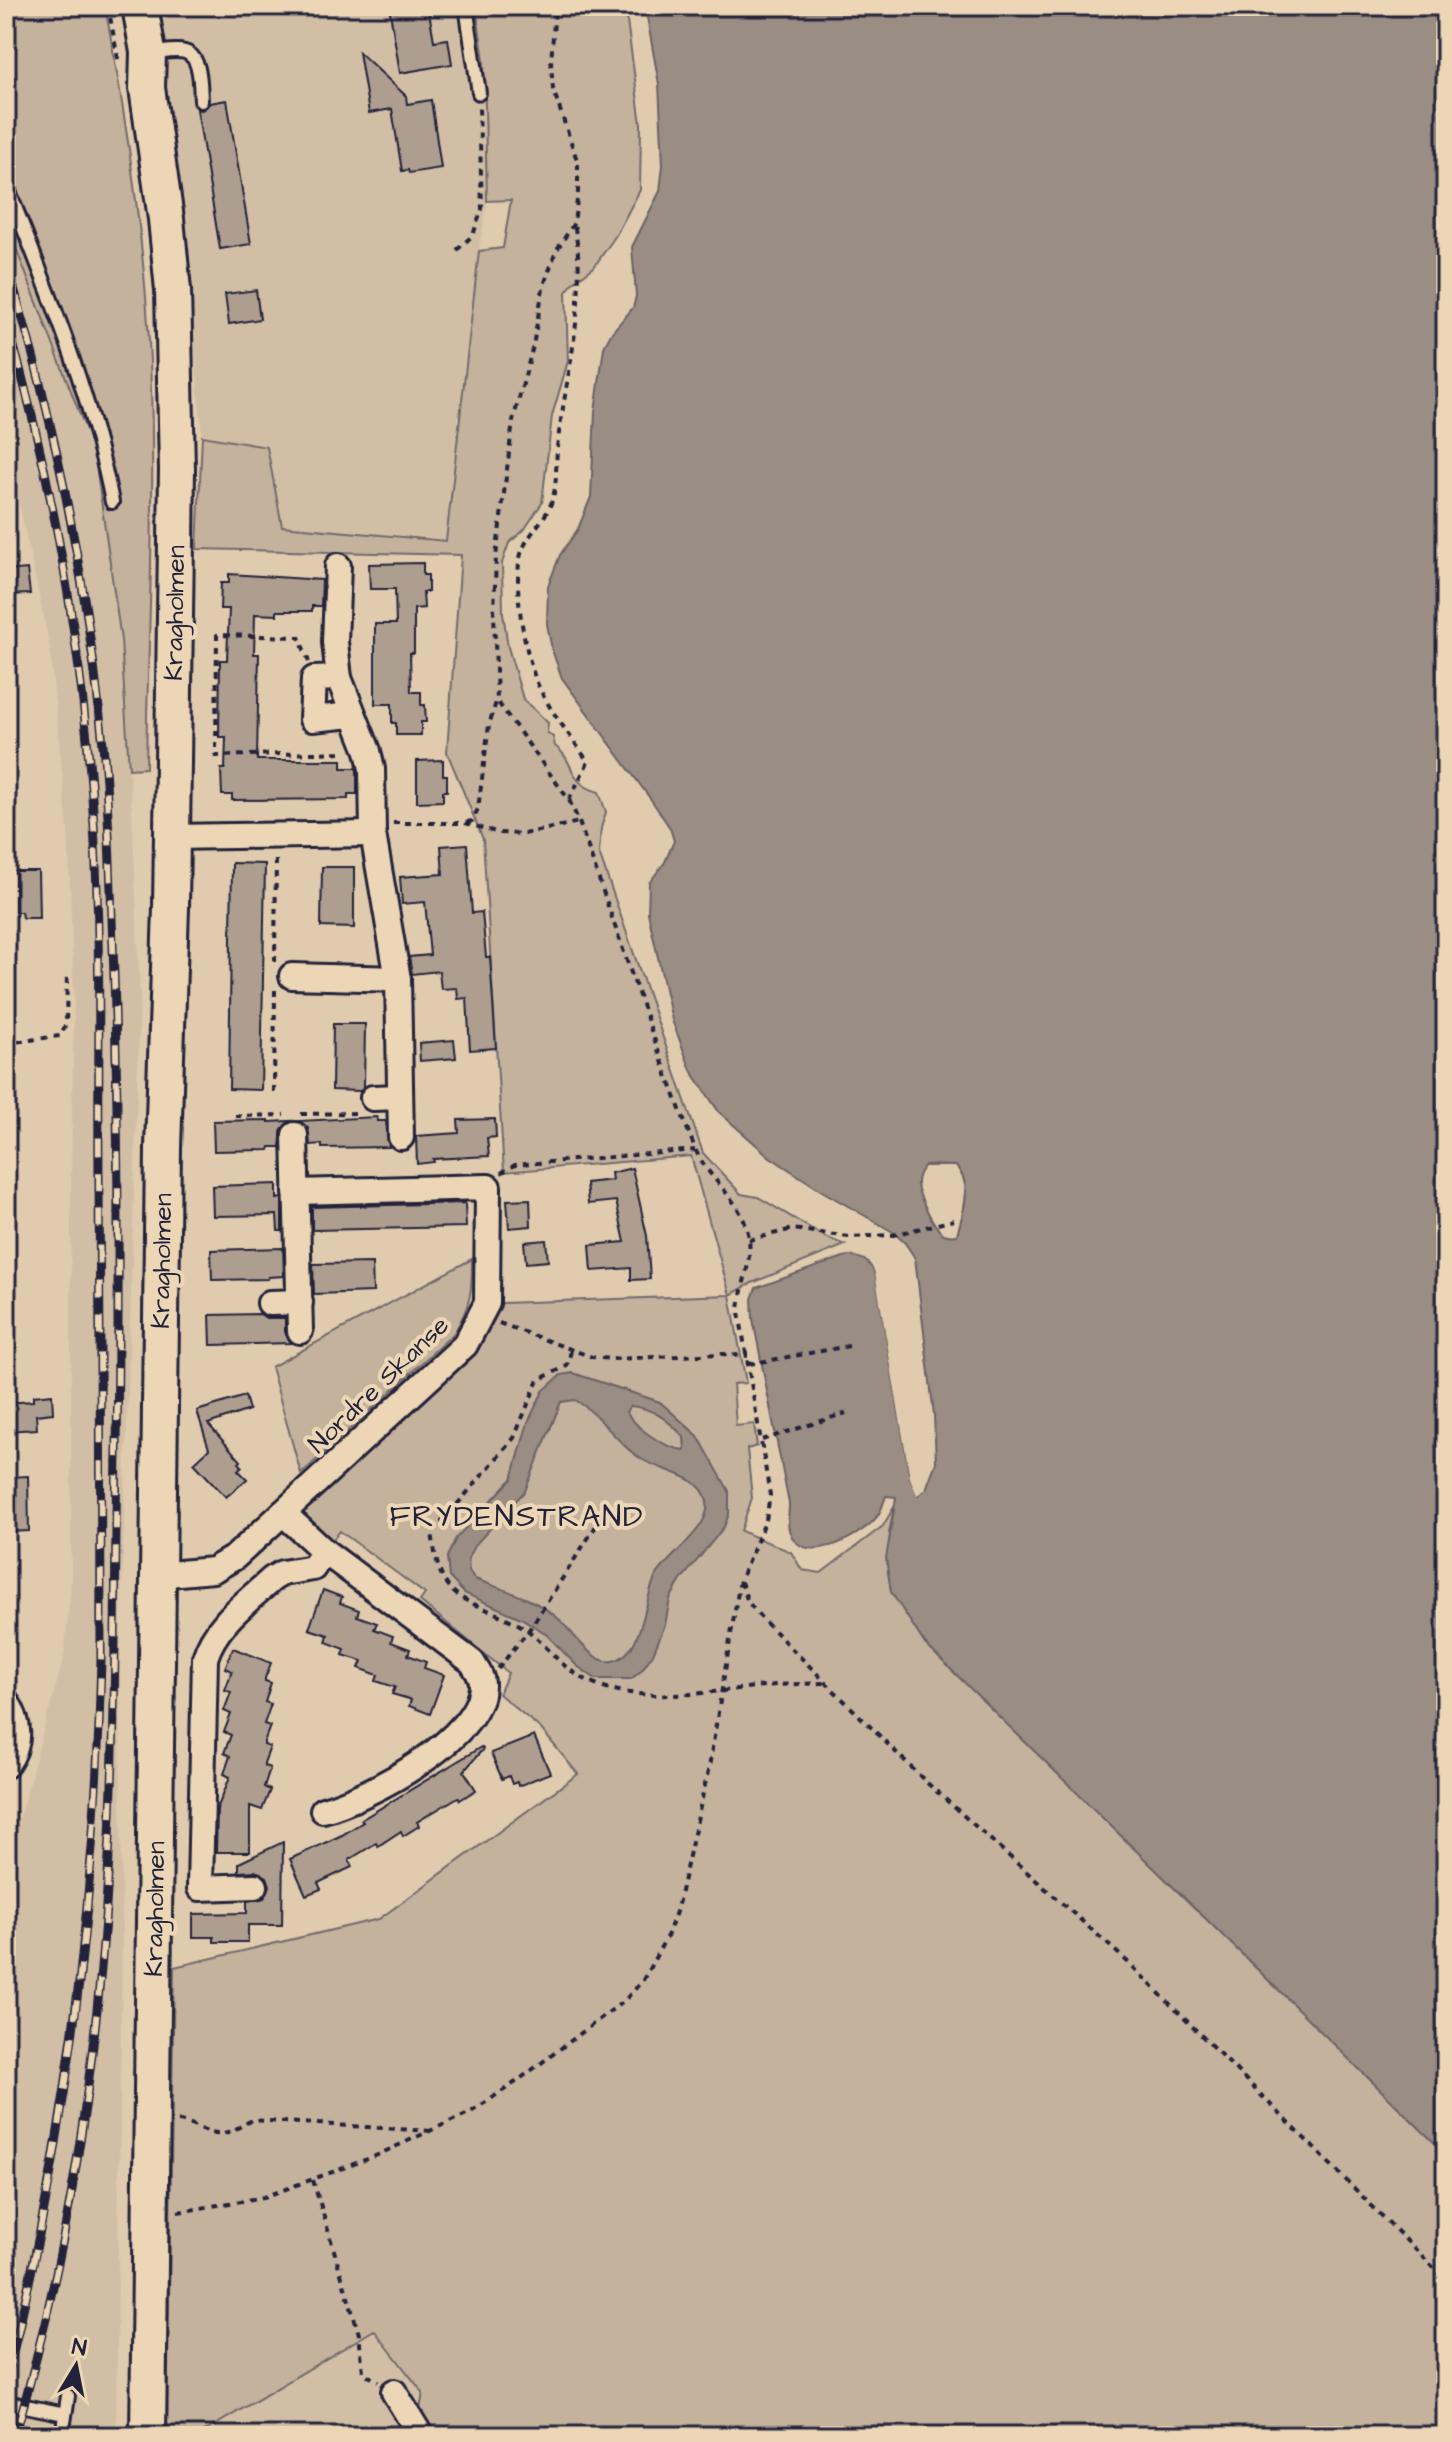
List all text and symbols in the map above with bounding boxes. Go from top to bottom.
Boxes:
street label: Kragholmen [156,545,196,681]
street label: Kragholmen [143,1193,183,1329]
street label: Nordre Skanse [300,1308,457,1461]
district label: FRYDENSTRAND [389,1496,645,1538]
street label: Kragholmen [136,1841,176,1977]
north arrow [36,2326,116,2406]
text: N [70,2331,89,2364]

